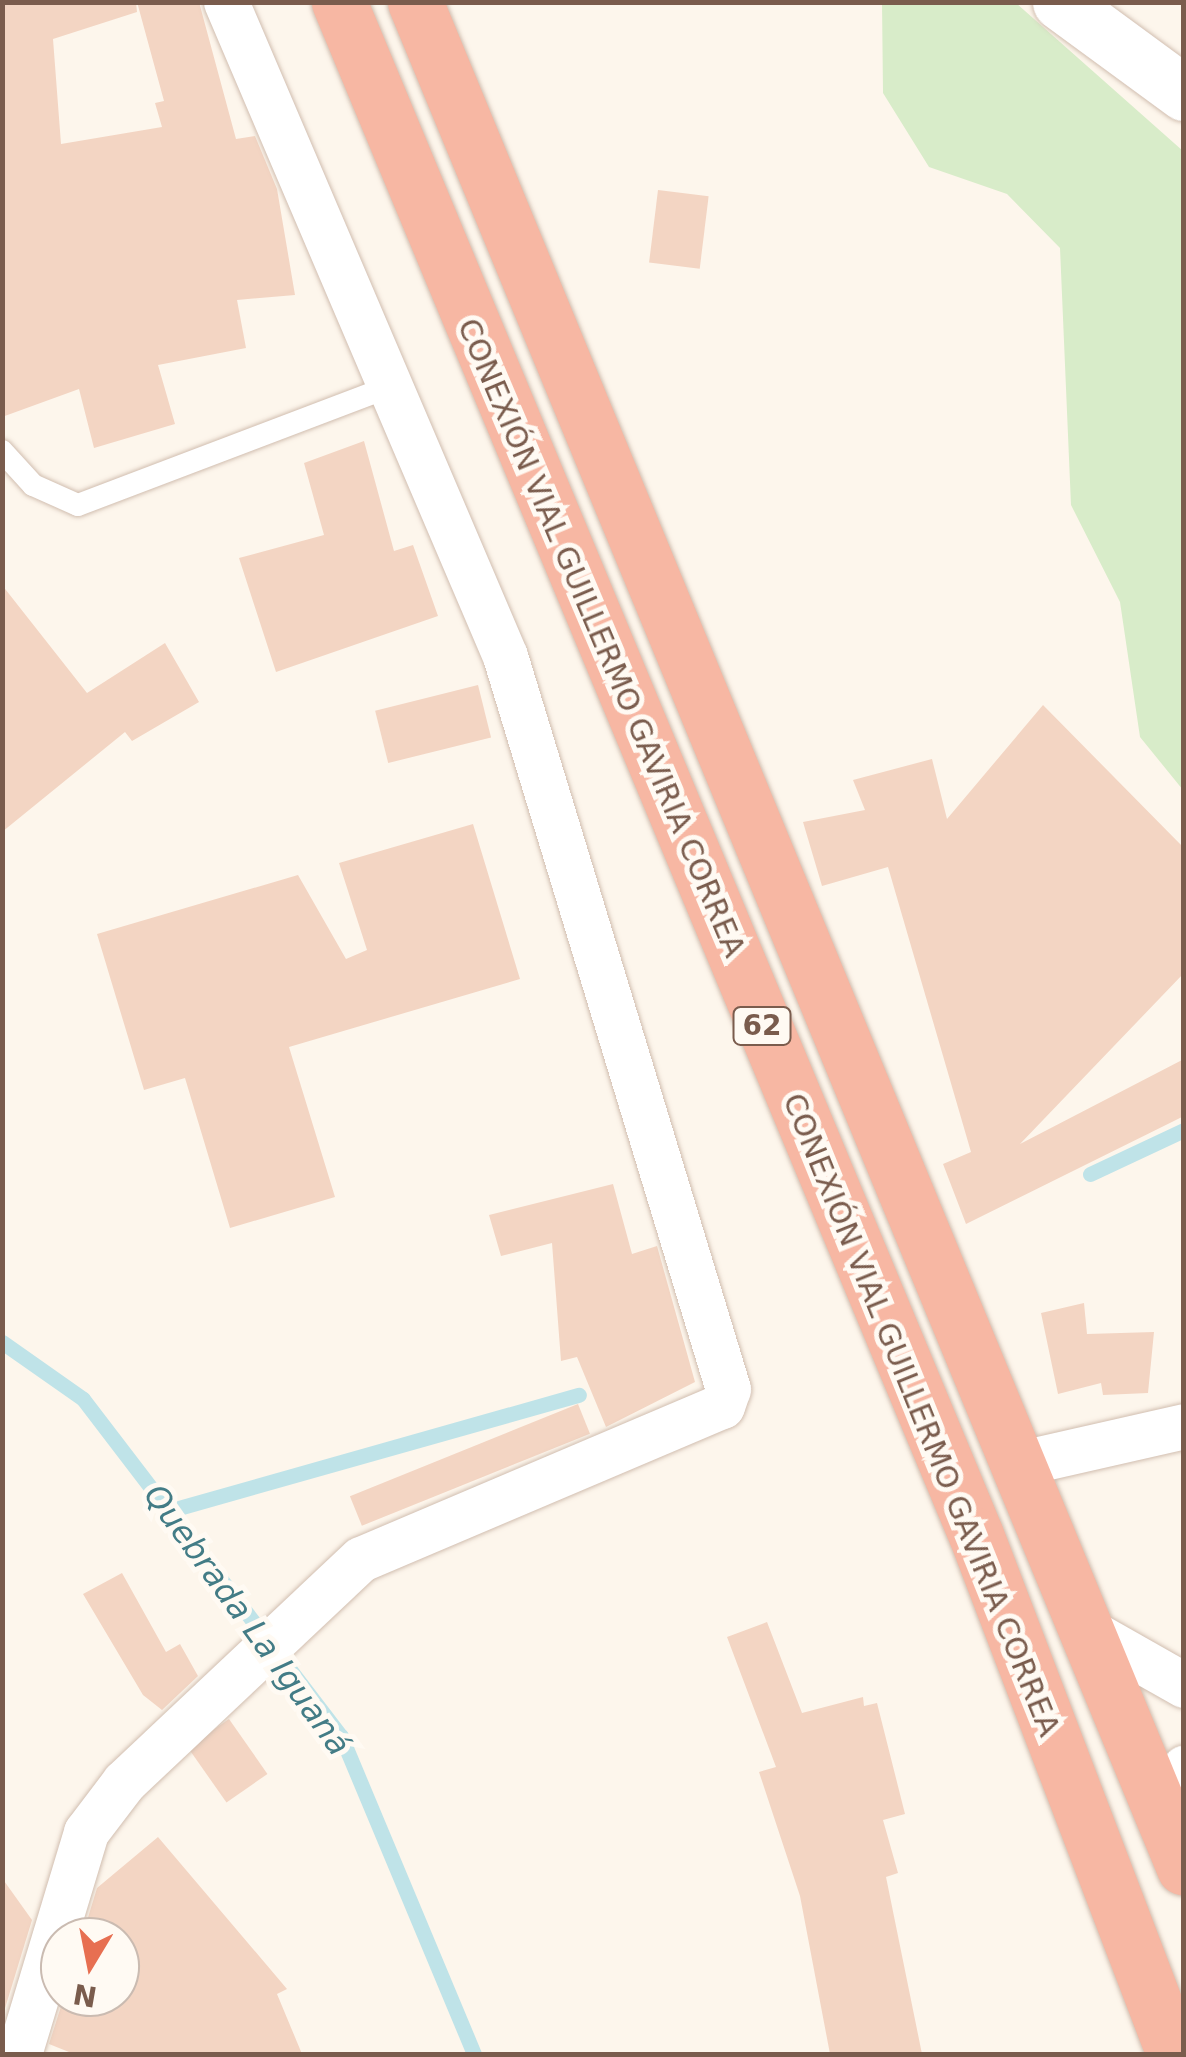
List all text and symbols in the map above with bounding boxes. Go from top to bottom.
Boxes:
street label: CONEXIÓN VIAL GUILLERMO GAVIRIA CORREA [450,313,752,963]
road number: 62 [732,1003,792,1049]
street label: CONEXIÓN VIAL GUILLERMO GAVIRIA CORREA [775,1088,1067,1742]
water label: Quebrada La Iguaná [136,1477,358,1763]
north arrow [40,1917,140,2017]
text: N [71,1977,99,2013]

